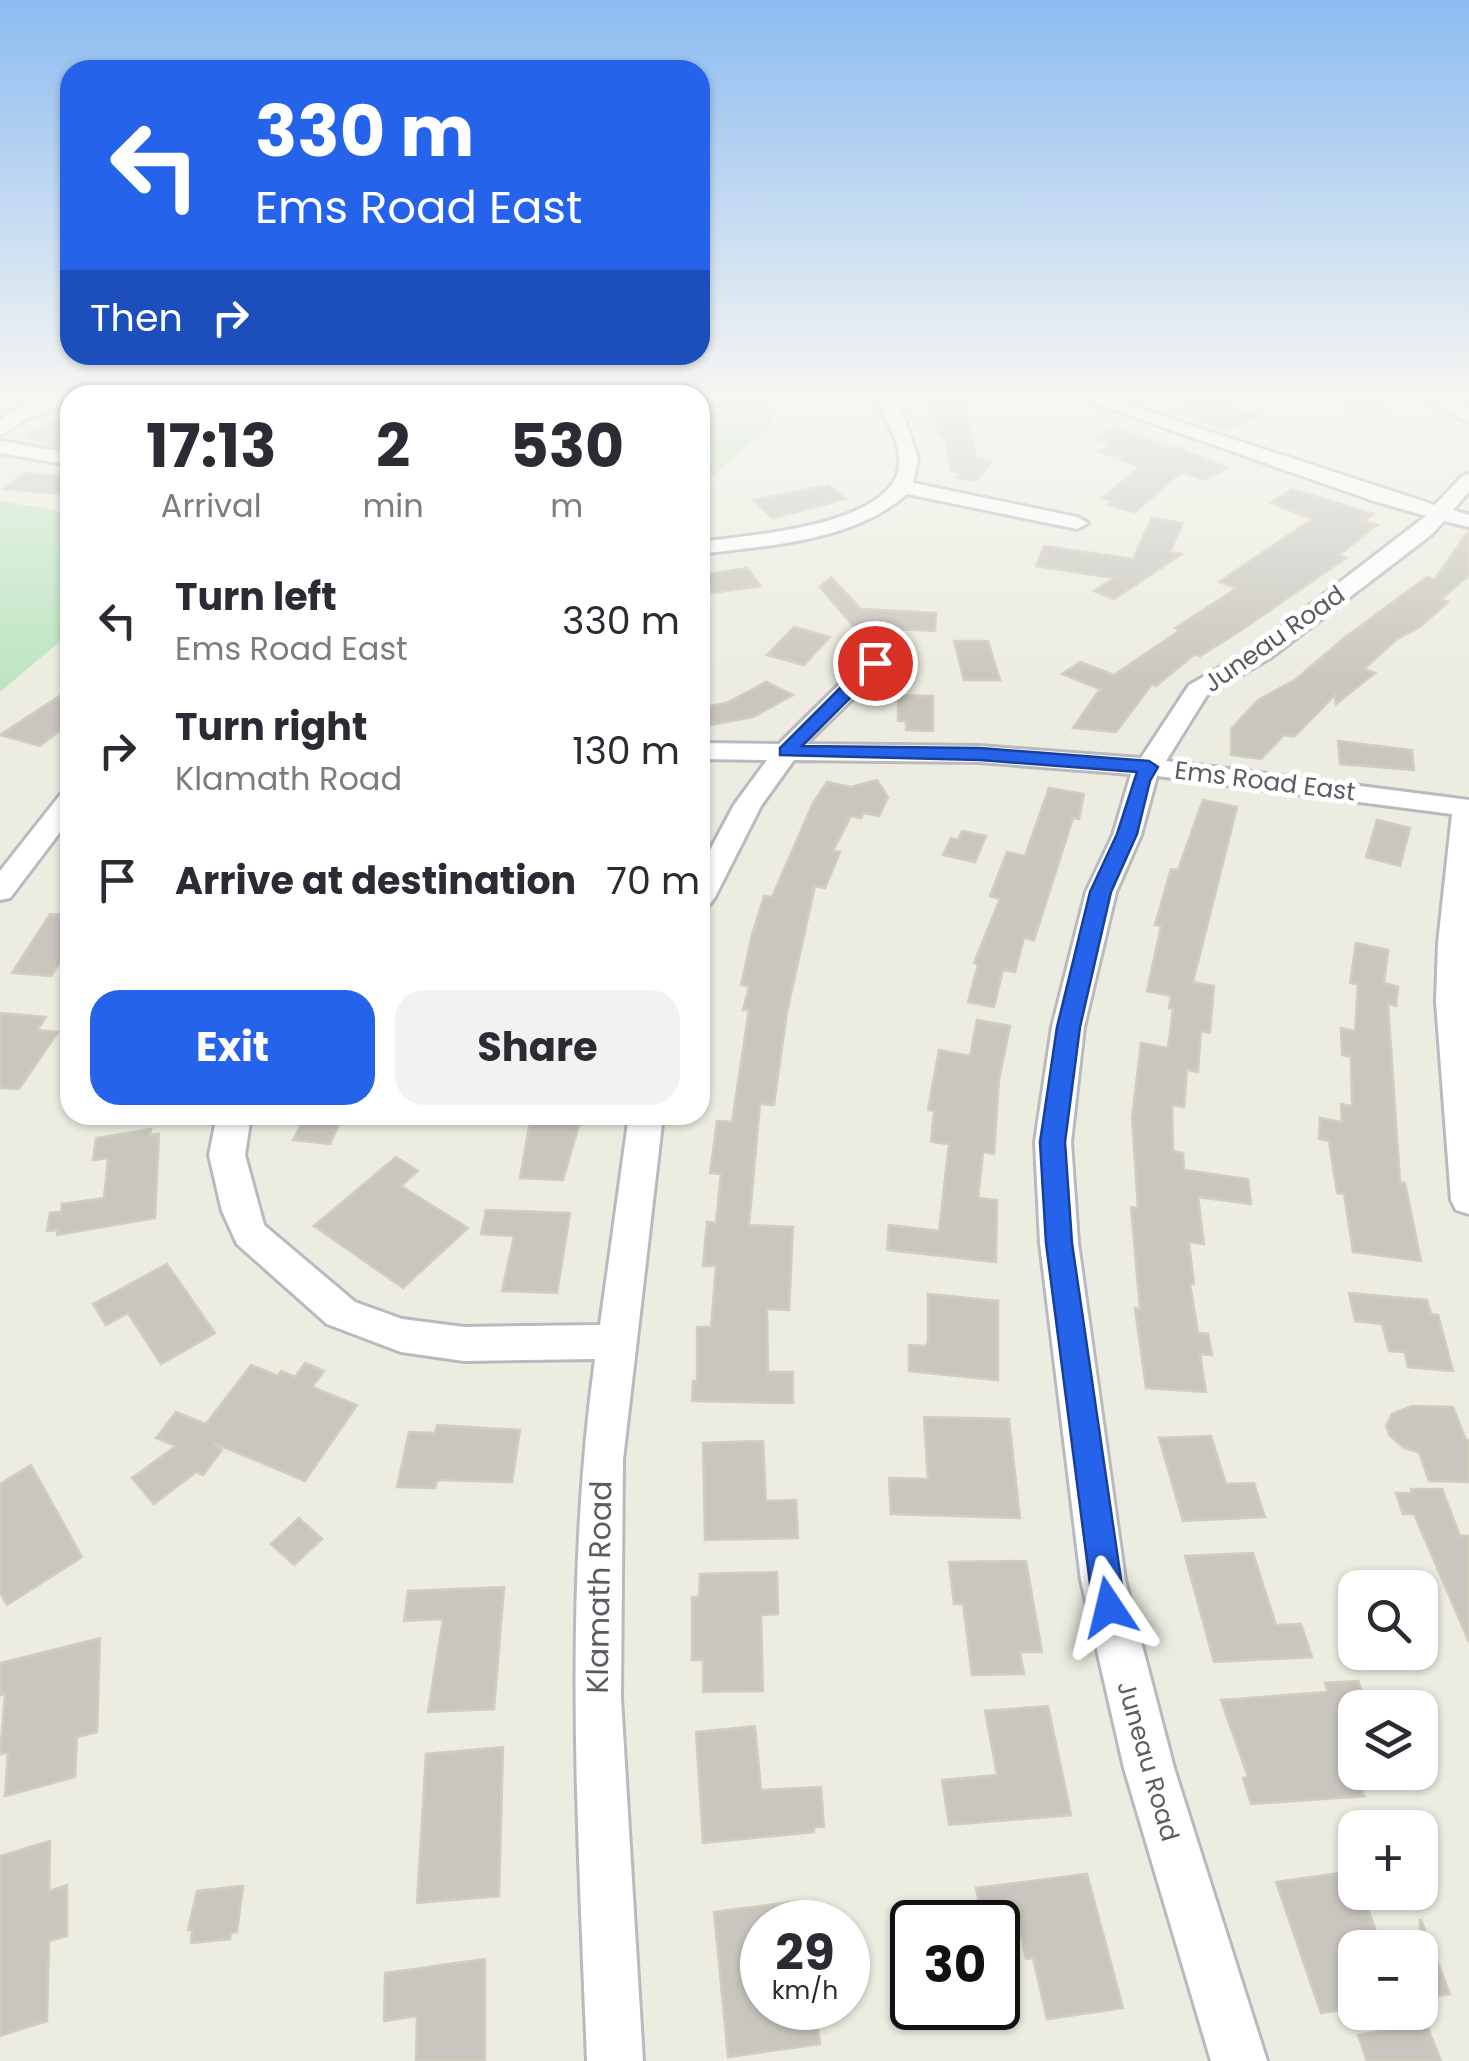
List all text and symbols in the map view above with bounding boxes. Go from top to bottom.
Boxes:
text: 330 m [255,82,474,181]
icon: left [90,100,220,230]
text: Ems Road East [255,176,582,239]
icon: right [203,290,258,345]
text: Then [90,291,183,344]
text: 17:13 [146,404,276,488]
text: 2 [376,404,410,488]
text: 530 [510,404,624,488]
text: Arrival [161,483,262,528]
text: min [362,483,424,528]
text: m [550,483,583,528]
text: Turn left [175,570,337,623]
street label: Juneau Road [1196,577,1352,701]
icon: left [90,593,145,648]
text: 330 m [562,594,680,647]
pin [833,621,918,706]
text: Ems Road East [175,626,408,671]
icon: arrive [848,636,903,691]
text: Turn right [175,700,367,753]
icon: right [90,723,145,778]
text: 130 m [572,724,680,777]
street label: Ems Road East [1173,753,1357,809]
text: Klamath Road [175,756,402,801]
icon: arrive [90,853,145,908]
text: Arrive at destination [175,854,576,907]
text: 70 m [606,854,700,907]
button: Exit [90,990,375,1105]
button: Share [395,990,680,1105]
street label: Klamath Road [576,1480,622,1694]
position arrow [1057,1555,1161,1659]
map controls [1338,1570,1438,2030]
button: search [1338,1570,1438,1670]
street label: Juneau Road [1108,1677,1188,1845]
button: layers [1338,1690,1438,1790]
button: + [1338,1810,1438,1910]
speed limit sign: 30 [890,1900,1020,2030]
text: 29 [775,1917,835,1988]
button: − [1338,1930,1438,2030]
text: km/h [772,1973,838,2008]

